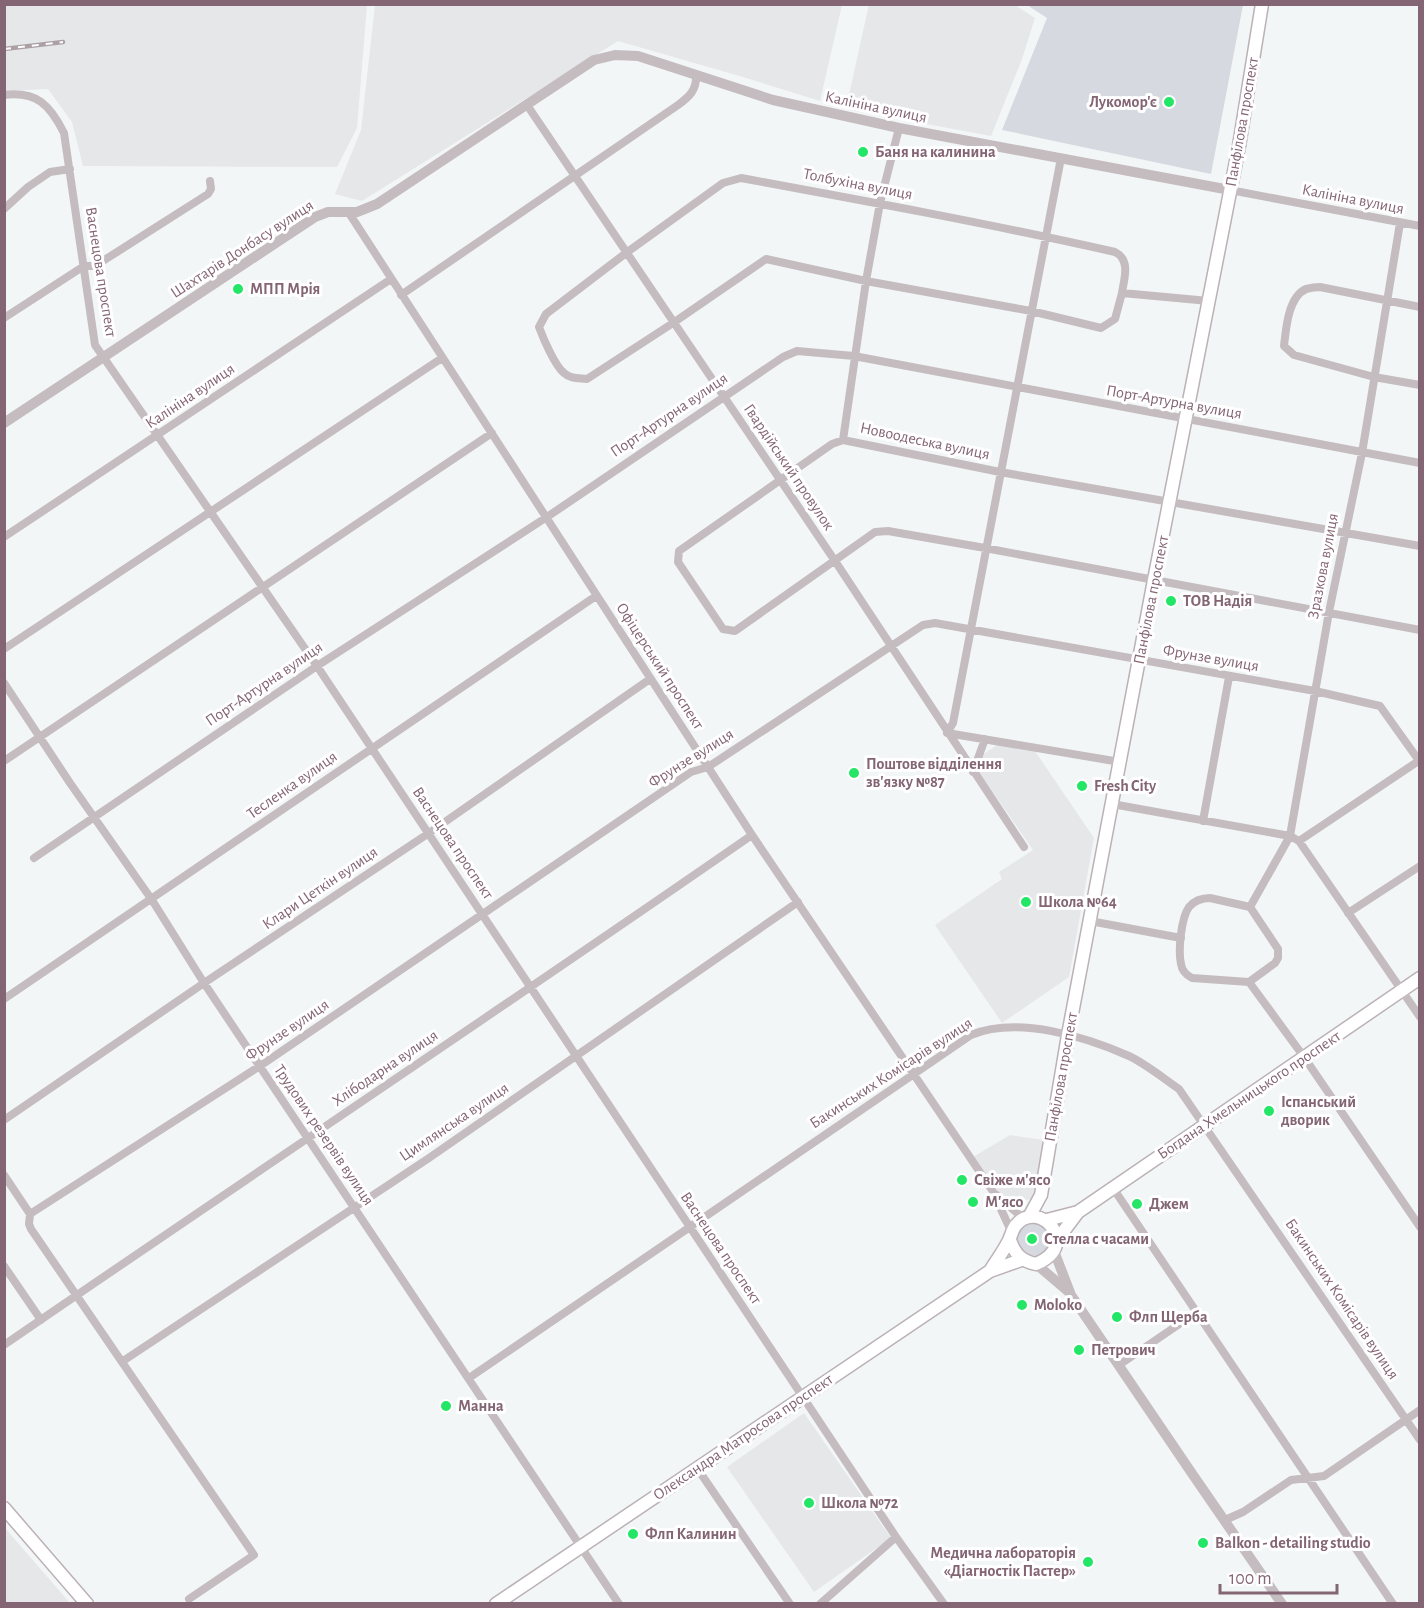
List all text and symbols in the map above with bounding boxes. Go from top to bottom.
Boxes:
street label: Панфілова проспект [1223,56,1261,188]
street label: Калініна вулиця [823,88,928,127]
place label: Лукомор'є [1089,94,1157,111]
marker: Лукомор'є [1162,95,1176,109]
place label: Баня на калинина [875,144,996,160]
marker: Баня на калинина [856,145,870,159]
street label: Толбухіна вулиця [802,166,914,203]
street label: Калініна вулиця [1300,181,1405,218]
street label: Шахтарів Донбасу вулиця [168,197,317,302]
street label: Васнецова проспект [83,206,119,338]
place label: МПП Мрія [250,281,320,297]
marker: МПП Мрія [231,282,245,296]
street label: Калініна вулиця [143,360,238,432]
street label: Порт-Артурна вулиця [608,370,731,461]
street label: Порт-Артурна вулиця [1105,382,1243,423]
street label: Гвардійський провулок [740,401,837,534]
street label: Новоодеська вулиця [858,419,991,464]
street label: Зразкова вулиця [1305,512,1342,620]
street label: Панфілова проспект [1131,534,1171,666]
place label: ТОВ Надія [1183,593,1252,609]
marker: ТОВ Надія [1164,594,1178,608]
street label: Офіцерський проспект [613,600,707,732]
street label: Порт-Артурна вулиця [203,639,326,730]
street label: Фрунзе вулиця [1162,642,1260,675]
street label: Фрунзе вулиця [646,725,737,791]
street label: Тесленка вулиця [244,748,341,823]
place label: Поштове відділення зв'язку №87 [866,756,1002,791]
marker: Поштове відділення зв'язку №87 [847,766,861,780]
place label: Fresh City [1094,778,1157,795]
marker: Fresh City [1075,779,1089,793]
street label: Васнецова проспект [410,784,497,902]
street label: Клари Цеткін вулиця [259,844,381,933]
place label: Школа №64 [1038,894,1117,910]
marker: Школа №64 [1019,895,1033,909]
street label: Фрунзе вулиця [242,996,332,1065]
street label: Панфілова проспект [1042,1011,1080,1143]
street label: Бакинських Комісарів вулиця [807,1015,976,1132]
street label: Хлібодарна вулиця [329,1027,441,1110]
street label: Богдана Хмельницького проспект [1155,1028,1344,1162]
street label: Трудових резервів вулиця [270,1062,377,1209]
street label: Цимлянська вулиця [397,1080,512,1165]
place label: Іспанський дворик [1281,1094,1356,1128]
marker: Іспанський дворик [1262,1104,1276,1118]
place label: Свіже м'ясо [974,1172,1051,1188]
marker: Свіже м'ясо [955,1173,969,1187]
street label: Васнецова проспект [678,1189,765,1307]
place label: М'ясо [985,1194,1024,1210]
marker: М'ясо [966,1195,980,1209]
place label: Джем [1149,1196,1189,1212]
marker: Джем [1130,1197,1144,1211]
street label: Бакинських Комісарів вулиця [1281,1216,1402,1383]
place label: Стелла с часами [1044,1231,1149,1247]
marker: Стелла с часами [1025,1232,1039,1246]
place label: Moloko [1034,1297,1082,1313]
marker: Moloko [1015,1298,1029,1312]
place label: Флп Щерба [1129,1309,1208,1325]
marker: Флп Щерба [1110,1310,1124,1324]
place label: Петрович [1091,1342,1156,1358]
marker: Петрович [1072,1343,1086,1357]
street label: Олександра Матросова проспект [650,1371,836,1503]
place label: Манна [458,1398,504,1414]
marker: Манна [439,1399,453,1413]
place label: Школа №72 [821,1495,899,1511]
marker: Школа №72 [802,1496,816,1510]
place label: Флп Калинин [645,1526,737,1542]
marker: Флп Калинин [626,1527,640,1541]
place label: Balkon - detailing studio [1215,1535,1371,1551]
marker: Balkon - detailing studio [1196,1536,1210,1550]
place label: Медична лабораторія «Діагностік Пастер» [930,1545,1076,1579]
marker: Медична лабораторія «Діагностік Пастер» [1081,1555,1095,1569]
scale bar [1220,1557,1337,1595]
text: 100 m [1229,1570,1272,1588]

